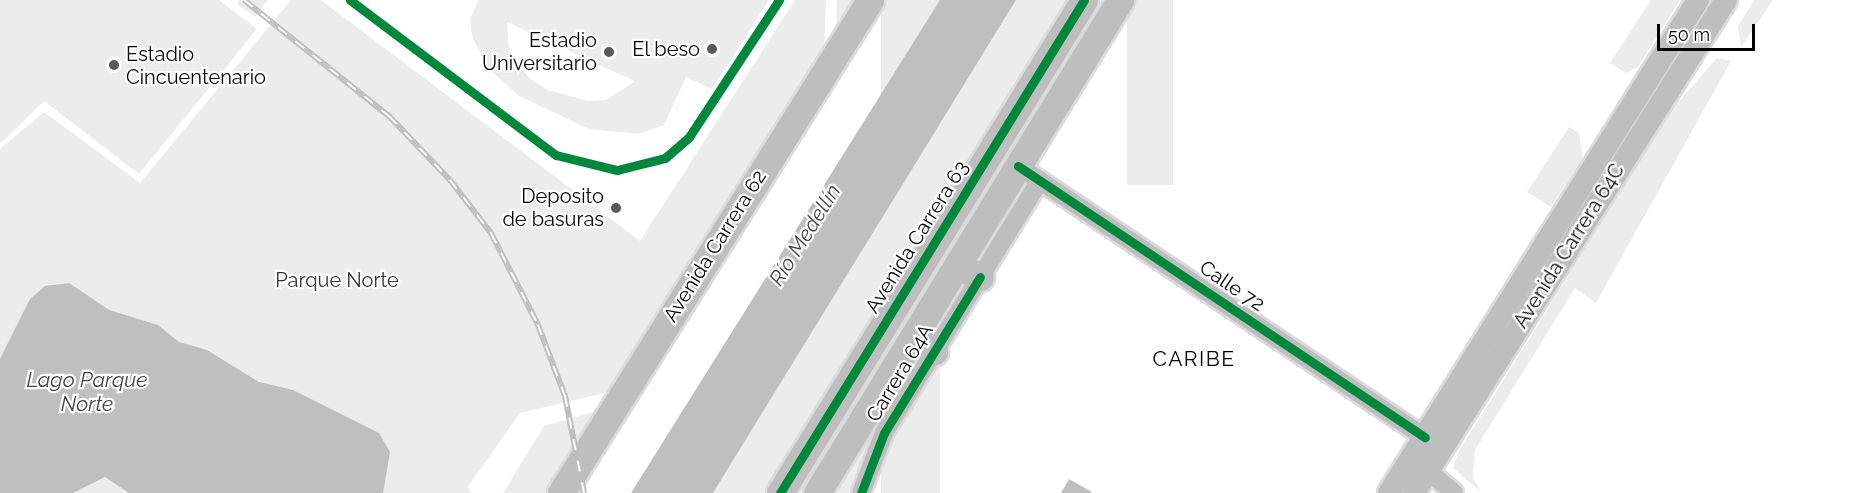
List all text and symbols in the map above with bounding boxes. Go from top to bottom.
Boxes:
scale bar [1660,12,1758,50]
text: 50 m [1668,24,1710,45]
place label: Estadio Universitario [482,28,597,75]
place label: El beso [632,37,700,61]
place label: Estadio Cincuentenario [126,42,266,89]
marker: El beso [705,42,719,56]
marker: Estadio Universitario [602,45,616,59]
marker: Estadio Cincuentenario [107,58,121,72]
street label: Avenida Carrera 63 [860,156,974,318]
street label: Avenida Carrera 64C [1509,159,1629,333]
street label: Avenida Carrera 62 [658,165,772,327]
water label: Río Medellín [764,180,846,290]
place label: Deposito de basuras [502,184,604,231]
marker: Deposito de basuras [609,201,623,215]
street label: Calle 72 [1195,256,1269,316]
park label: Parque Norte [275,268,399,292]
street label: Carrera 64A [862,320,938,426]
district label: CARIBE [1152,346,1236,372]
water label: Lago Parque Norte [26,367,148,417]

